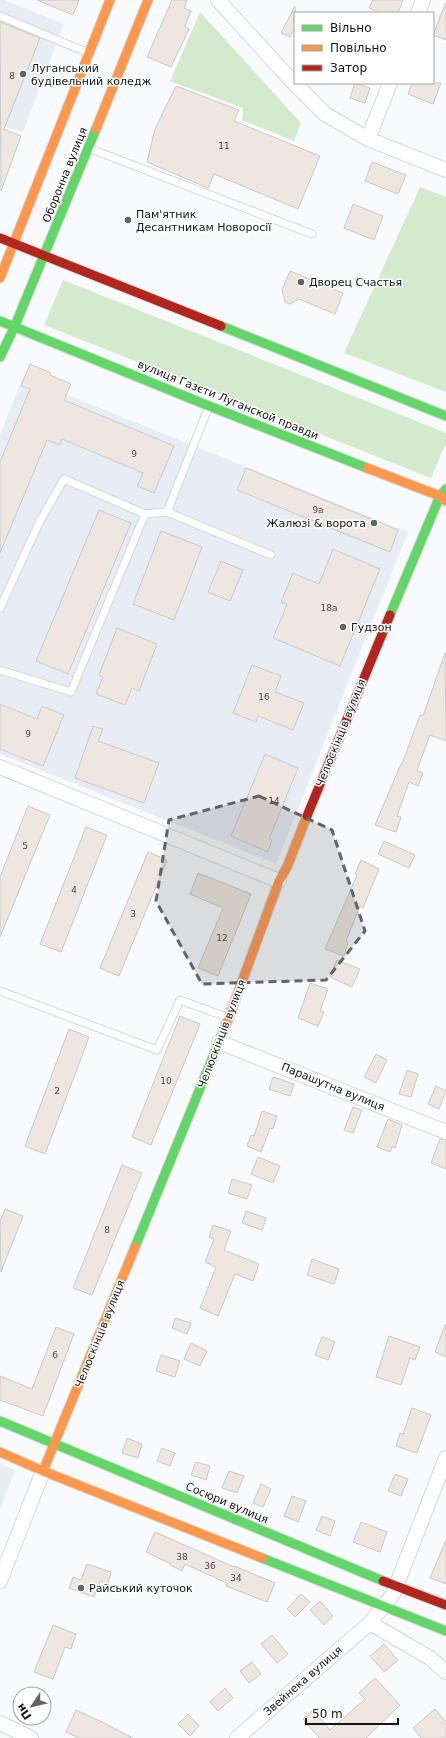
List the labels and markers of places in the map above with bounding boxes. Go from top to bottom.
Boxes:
place label: Луганський будівельний коледж [31,62,151,88]
marker: Луганський будівельний коледж [18,69,28,79]
place label: Пам'ятник Десантникам Новоросії [136,208,272,234]
marker: Пам'ятник Десантникам Новоросії [123,215,133,225]
place label: Дворец Счастья [309,276,402,289]
marker: Дворец Счастья [296,277,306,287]
place label: Жалюзі & ворота [267,517,366,530]
marker: Жалюзі & ворота [369,518,379,528]
place label: Гудзон [351,621,392,634]
marker: Гудзон [338,622,348,632]
place label: Райський куточок [89,1582,193,1595]
marker: Райський куточок [76,1583,86,1593]

